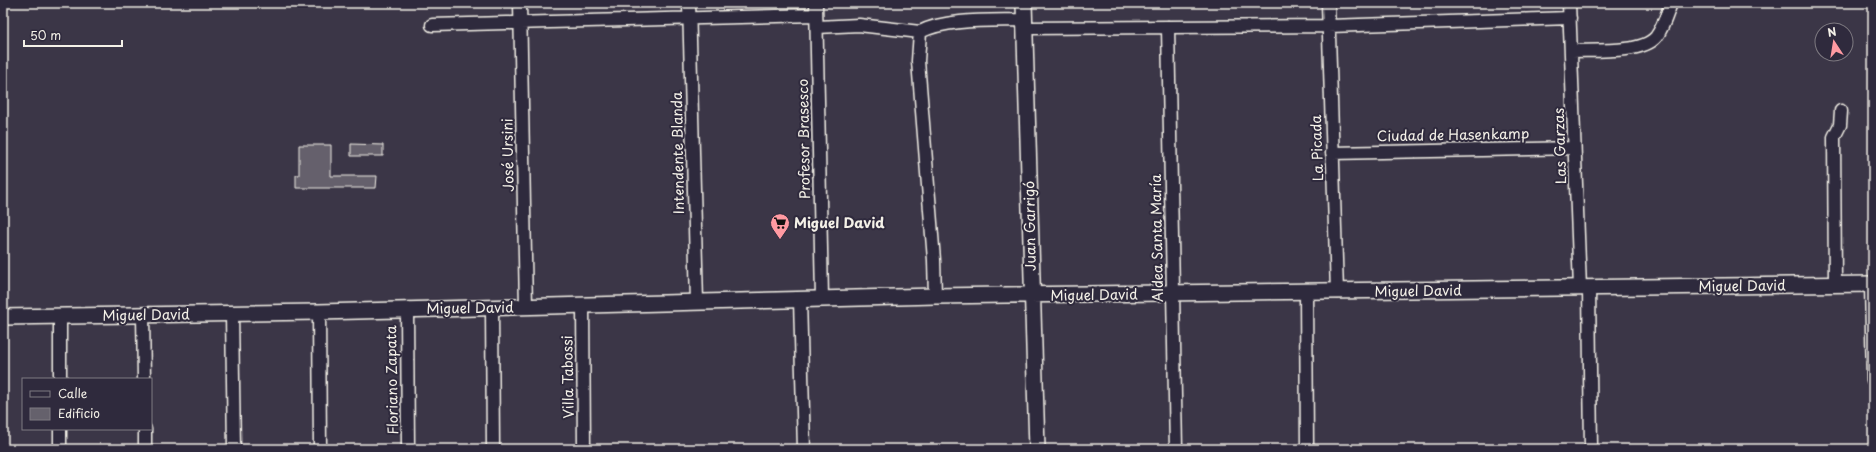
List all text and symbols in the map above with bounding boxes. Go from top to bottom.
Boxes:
scale bar [24,22,122,48]
north arrow [1814,22,1854,62]
text: N [1826,22,1838,41]
text: 50 m [30,26,61,44]
street label: Profesor Brasesco [792,79,815,199]
street label: Intendente Blanda [666,91,689,215]
street label: Las Garzas [1548,107,1571,185]
street label: La Picada [1305,114,1328,181]
street label: José Ursini [496,118,519,192]
street label: Ciudad de Hasenkamp [1377,123,1529,146]
street label: Aldea Santa María [1145,174,1168,302]
street label: Juan Garrigó [1018,181,1041,271]
supermarket icon: Miguel David [769,212,791,240]
place label: Miguel David [794,212,885,233]
street label: Miguel David [1698,274,1786,297]
street label: Miguel David [1374,279,1462,302]
street label: Miguel David [1050,283,1138,306]
street label: Miguel David [426,296,514,319]
street label: Miguel David [102,303,190,326]
street label: Floriano Zapata [380,325,403,435]
street label: Villa Tabossi [556,335,579,419]
legend [22,378,152,430]
text: Calle [58,384,88,402]
text: Edificio [58,404,100,422]

